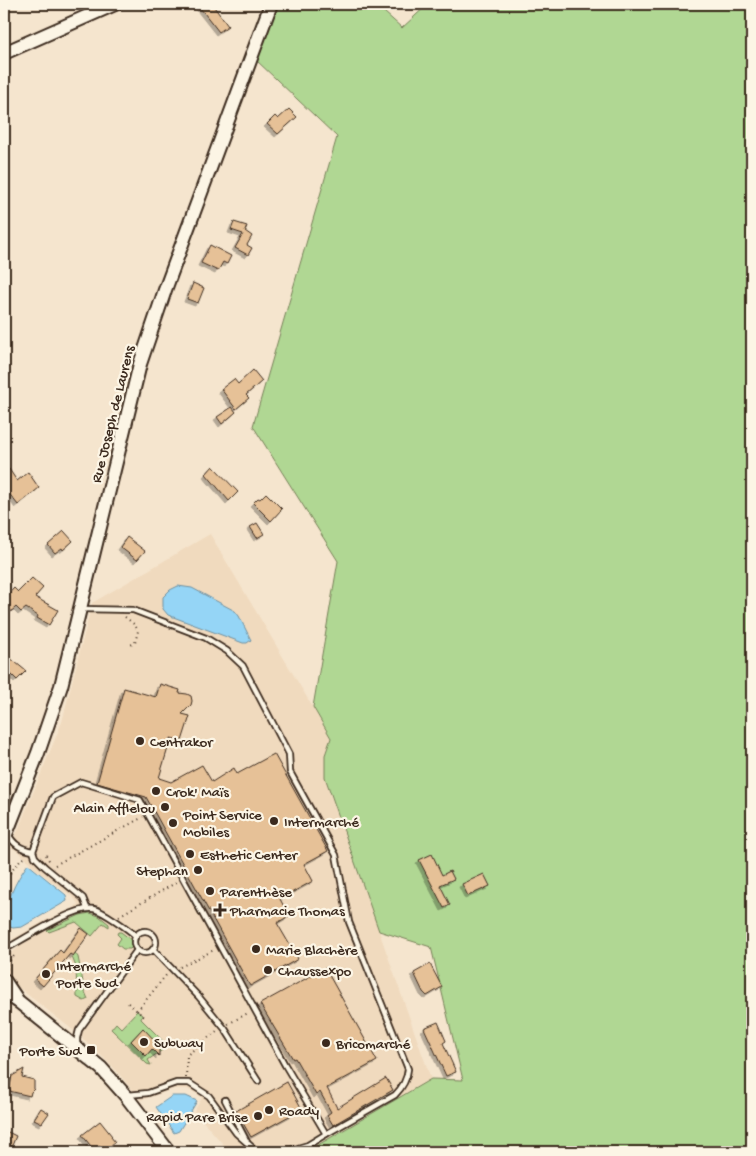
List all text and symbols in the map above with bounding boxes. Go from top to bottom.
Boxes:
street label: Rue Joseph de Laurens [88,344,140,485]
place label: Centrakor [150,734,214,752]
marker: Centrakor [134,735,146,747]
place label: Crok' Maïs [166,784,229,802]
marker: Crok' Maïs [150,785,162,797]
place label: Alain Afflelou [73,800,155,818]
marker: Alain Afflelou [159,801,171,813]
place label: Point Service Mobiles [182,807,262,842]
place label: Intermarché [284,814,359,832]
marker: Intermarché [268,815,280,827]
marker: Point Service Mobiles [167,817,179,829]
place label: Esthetic Center [200,847,299,865]
marker: Esthetic Center [184,848,196,860]
place label: Stephan [136,863,188,881]
marker: Stephan [192,864,204,876]
place label: Parenthèse [219,884,292,902]
marker: Parenthèse [204,885,216,897]
place label: Pharmacie Thomas [229,903,345,921]
marker: Pharmacie Thomas [214,904,226,916]
place label: Marie Blachère [266,942,358,960]
marker: Marie Blachère [250,943,262,955]
place label: Intermarché Porte Sud [55,958,131,993]
place label: Chaussexpo [278,963,352,981]
marker: Chaussexpo [262,964,274,976]
marker: Intermarché Porte Sud [40,968,52,980]
place label: Subway [154,1035,204,1053]
marker: Subway [138,1036,150,1048]
place label: Bricomarché [335,1036,411,1054]
marker: Bricomarché [320,1037,332,1049]
place label: Porte Sud [18,1043,82,1061]
marker: Porte Sud [85,1044,97,1056]
place label: Roady [279,1103,320,1121]
marker: Roady [263,1104,275,1116]
place label: Rapid Pare Brise [146,1109,248,1127]
marker: Rapid Pare Brise [252,1110,264,1122]

